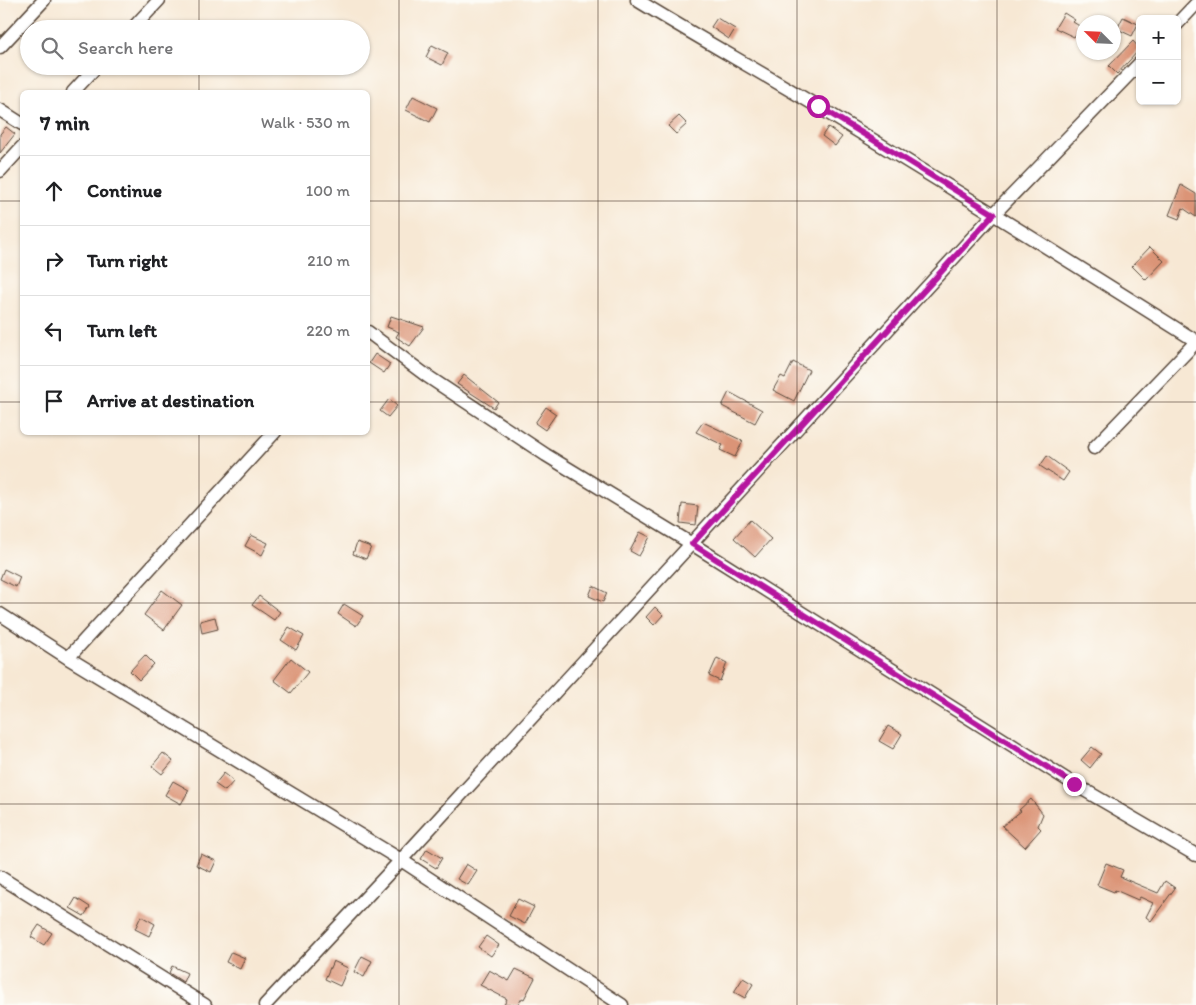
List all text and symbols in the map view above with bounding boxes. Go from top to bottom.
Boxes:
north arrow [1076,15,1121,60]
map controls [1136,15,1181,105]
button: + [1136,15,1181,60]
search box [20,20,370,75]
icon: search [38,34,66,62]
text: Search here [78,36,173,59]
button: − [1136,60,1181,105]
route start [807,95,830,118]
text: 7 min [40,110,89,135]
text: Walk · 530 m [261,113,350,132]
icon: ahead [40,177,68,205]
text: Continue [87,179,162,202]
text: 100 m [306,181,350,200]
icon: right [40,247,68,275]
text: Turn right [87,249,168,272]
text: 210 m [307,251,350,270]
icon: left [40,317,68,345]
text: Turn left [87,319,157,342]
text: 220 m [306,321,350,340]
icon: arrive [40,387,68,415]
text: Arrive at destination [87,389,254,412]
route end [1063,773,1086,796]

